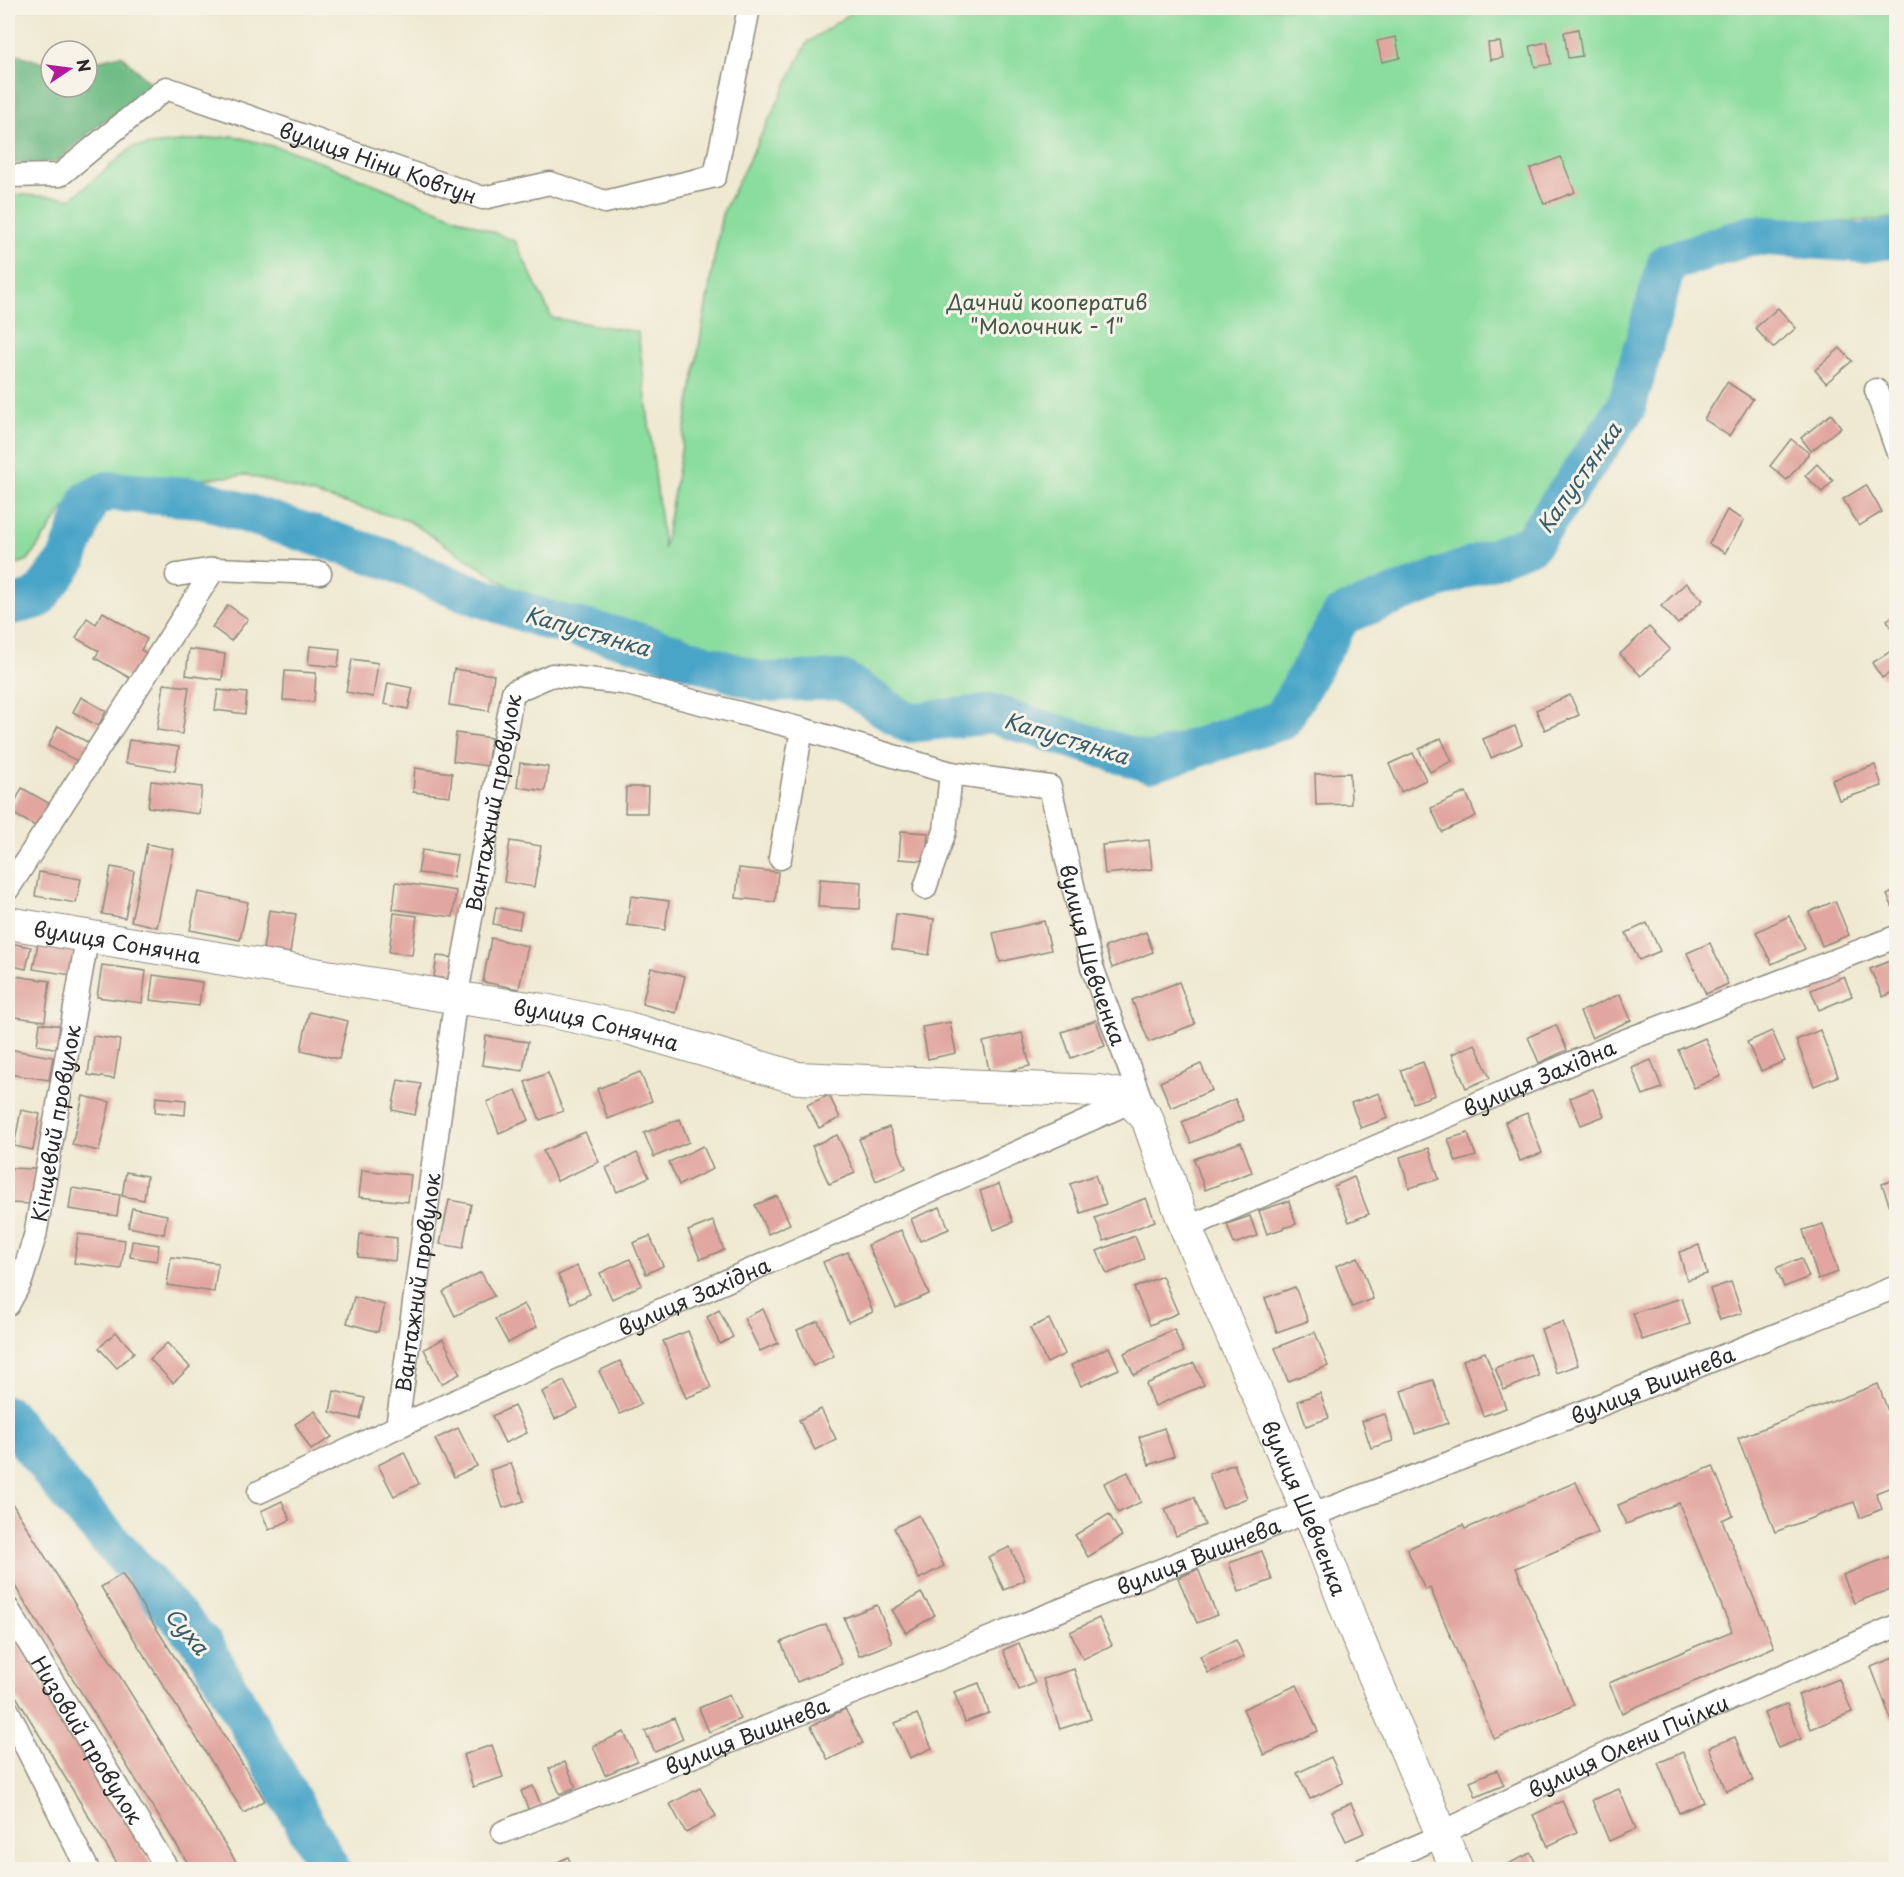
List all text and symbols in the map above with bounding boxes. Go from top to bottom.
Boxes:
north arrow [39,39,99,99]
text: N [71,57,98,74]
street label: вулиця Ніни Ковтун [275,113,482,211]
park label: Дачний кооператив "Молочник - 1" [946,285,1147,341]
water label: Капустянка [1528,414,1629,539]
water label: Капустянка [522,596,656,664]
street label: Вантажний провулок [457,691,528,914]
water label: Капустянка [1001,702,1135,772]
street label: вулиця Шевченка [1053,861,1135,1050]
street label: вулиця Сонячна [31,912,204,971]
street label: вулиця Сонячна [511,990,684,1058]
street label: Кінцевий провулок [22,1022,88,1224]
street label: вулиця Західна [1458,1030,1620,1124]
street label: Вантажний провулок [386,1170,448,1394]
street label: вулиця Західна [613,1248,775,1343]
street label: вулиця Вишнева [1566,1337,1739,1431]
street label: вулиця Шевченка [1255,1415,1356,1600]
street label: вулиця Вишнева [1111,1508,1285,1602]
water label: Суха [158,1599,218,1661]
street label: Низовий провулок [24,1649,152,1830]
street label: вулиця Олени Пчілки [1522,1686,1733,1805]
street label: вулиця Вишнева [660,1688,833,1782]

